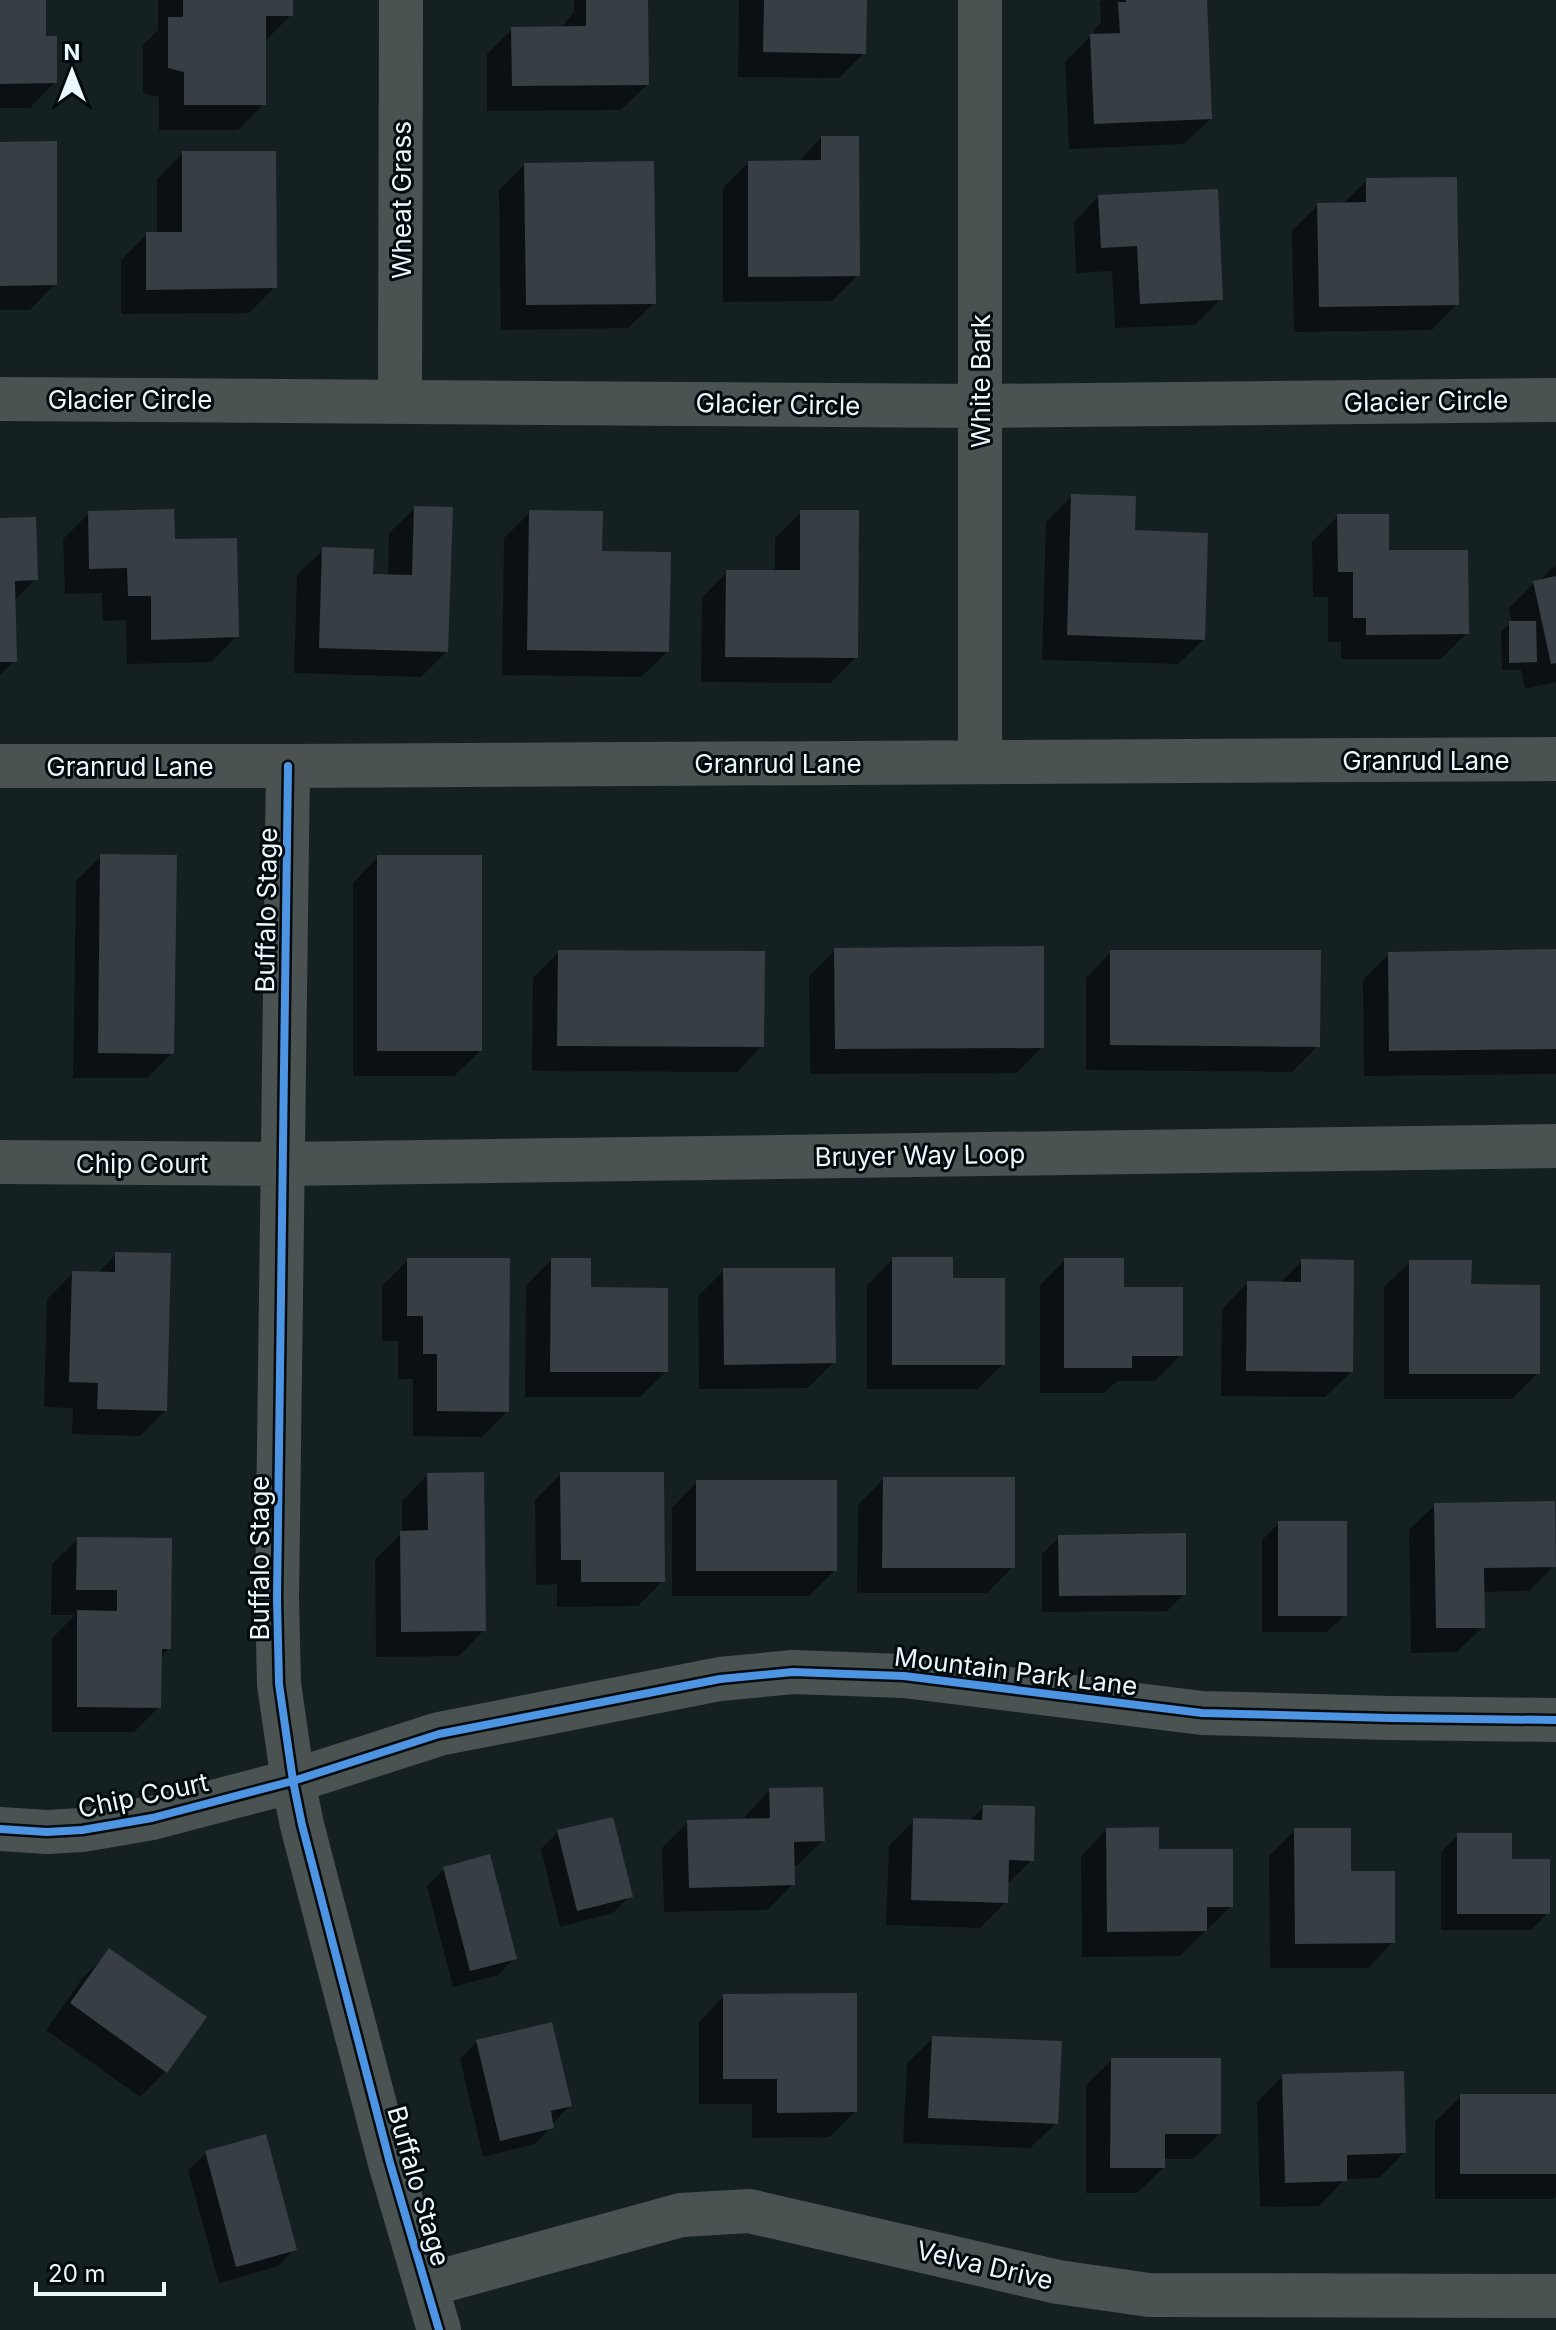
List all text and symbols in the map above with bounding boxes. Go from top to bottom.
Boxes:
north arrow [32,32,112,112]
text: N [64,39,80,65]
street label: Wheat Grass [386,121,417,279]
street label: White Bark [965,314,996,448]
street label: Glacier Circle [48,384,212,415]
street label: Glacier Circle [1343,384,1509,418]
street label: Glacier Circle [695,387,861,421]
street label: Granrud Lane [1342,745,1510,776]
street label: Granrud Lane [694,748,862,779]
street label: Granrud Lane [46,751,214,782]
street label: Buffalo Stage [249,827,283,993]
street label: Bruyer Way Loop [814,1138,1026,1172]
street label: Chip Court [76,1148,208,1179]
street label: Buffalo Stage [244,1475,275,1641]
street label: Mountain Park Lane [893,1641,1139,1701]
street label: Chip Court [75,1766,211,1824]
street label: Buffalo Stage [381,2102,457,2270]
street label: Velva Drive [914,2234,1056,2296]
scale bar [36,2246,164,2296]
text: 20 m [48,2259,106,2288]

